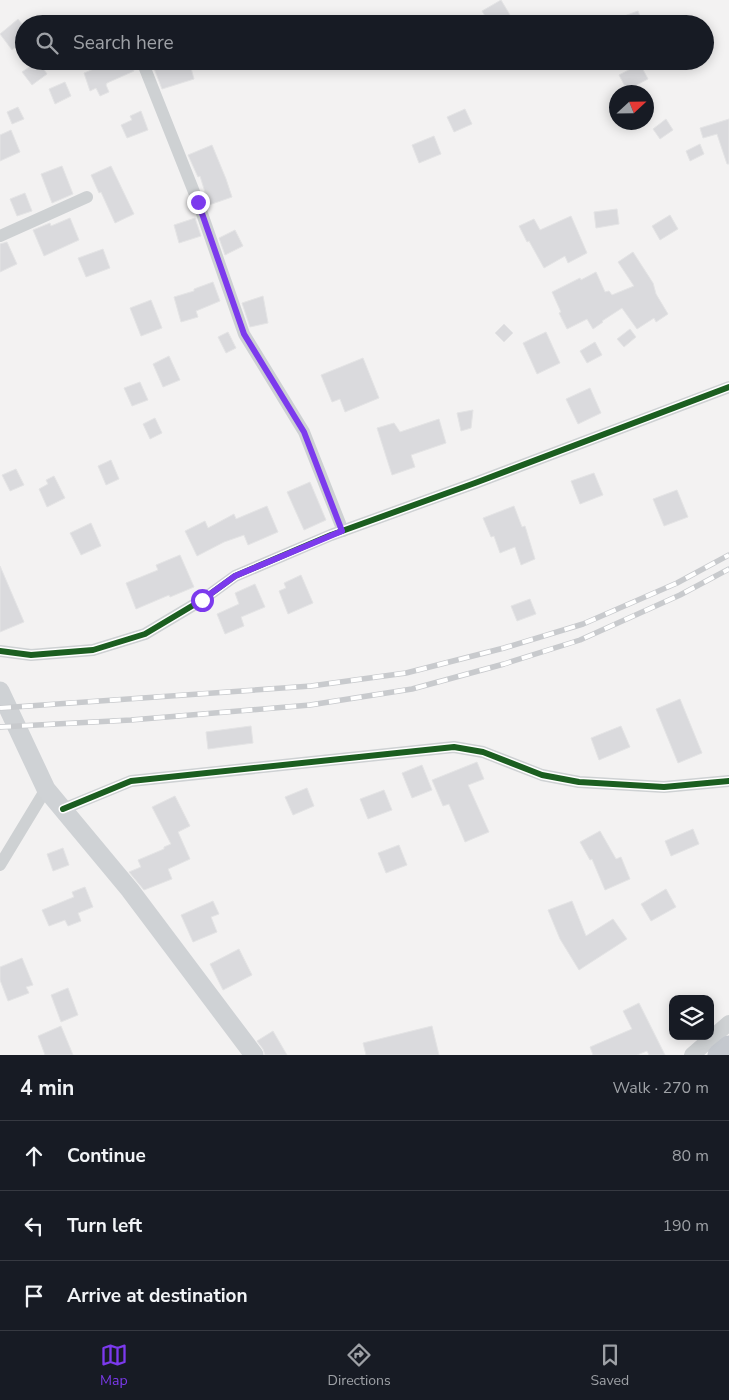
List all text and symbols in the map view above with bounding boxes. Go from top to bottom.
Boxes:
search box [15,15,714,70]
icon: search [33,29,61,57]
text: Search here [73,30,174,56]
north arrow [609,85,654,130]
route end [187,191,210,214]
route start [191,589,214,612]
map controls [669,995,714,1040]
button: layers [669,995,714,1040]
text: 4 min [20,1074,74,1102]
text: Walk · 270 m [613,1077,709,1099]
icon: ahead [20,1142,48,1170]
text: Continue [67,1143,146,1169]
text: 80 m [672,1145,709,1167]
icon: left [20,1212,48,1240]
text: Turn left [67,1213,142,1239]
text: 190 m [662,1215,709,1237]
icon: arrive [20,1282,48,1310]
text: Arrive at destination [67,1283,248,1309]
tab: Map [100,1341,128,1390]
tab: Directions [328,1341,391,1390]
tab: Saved [590,1341,629,1390]

